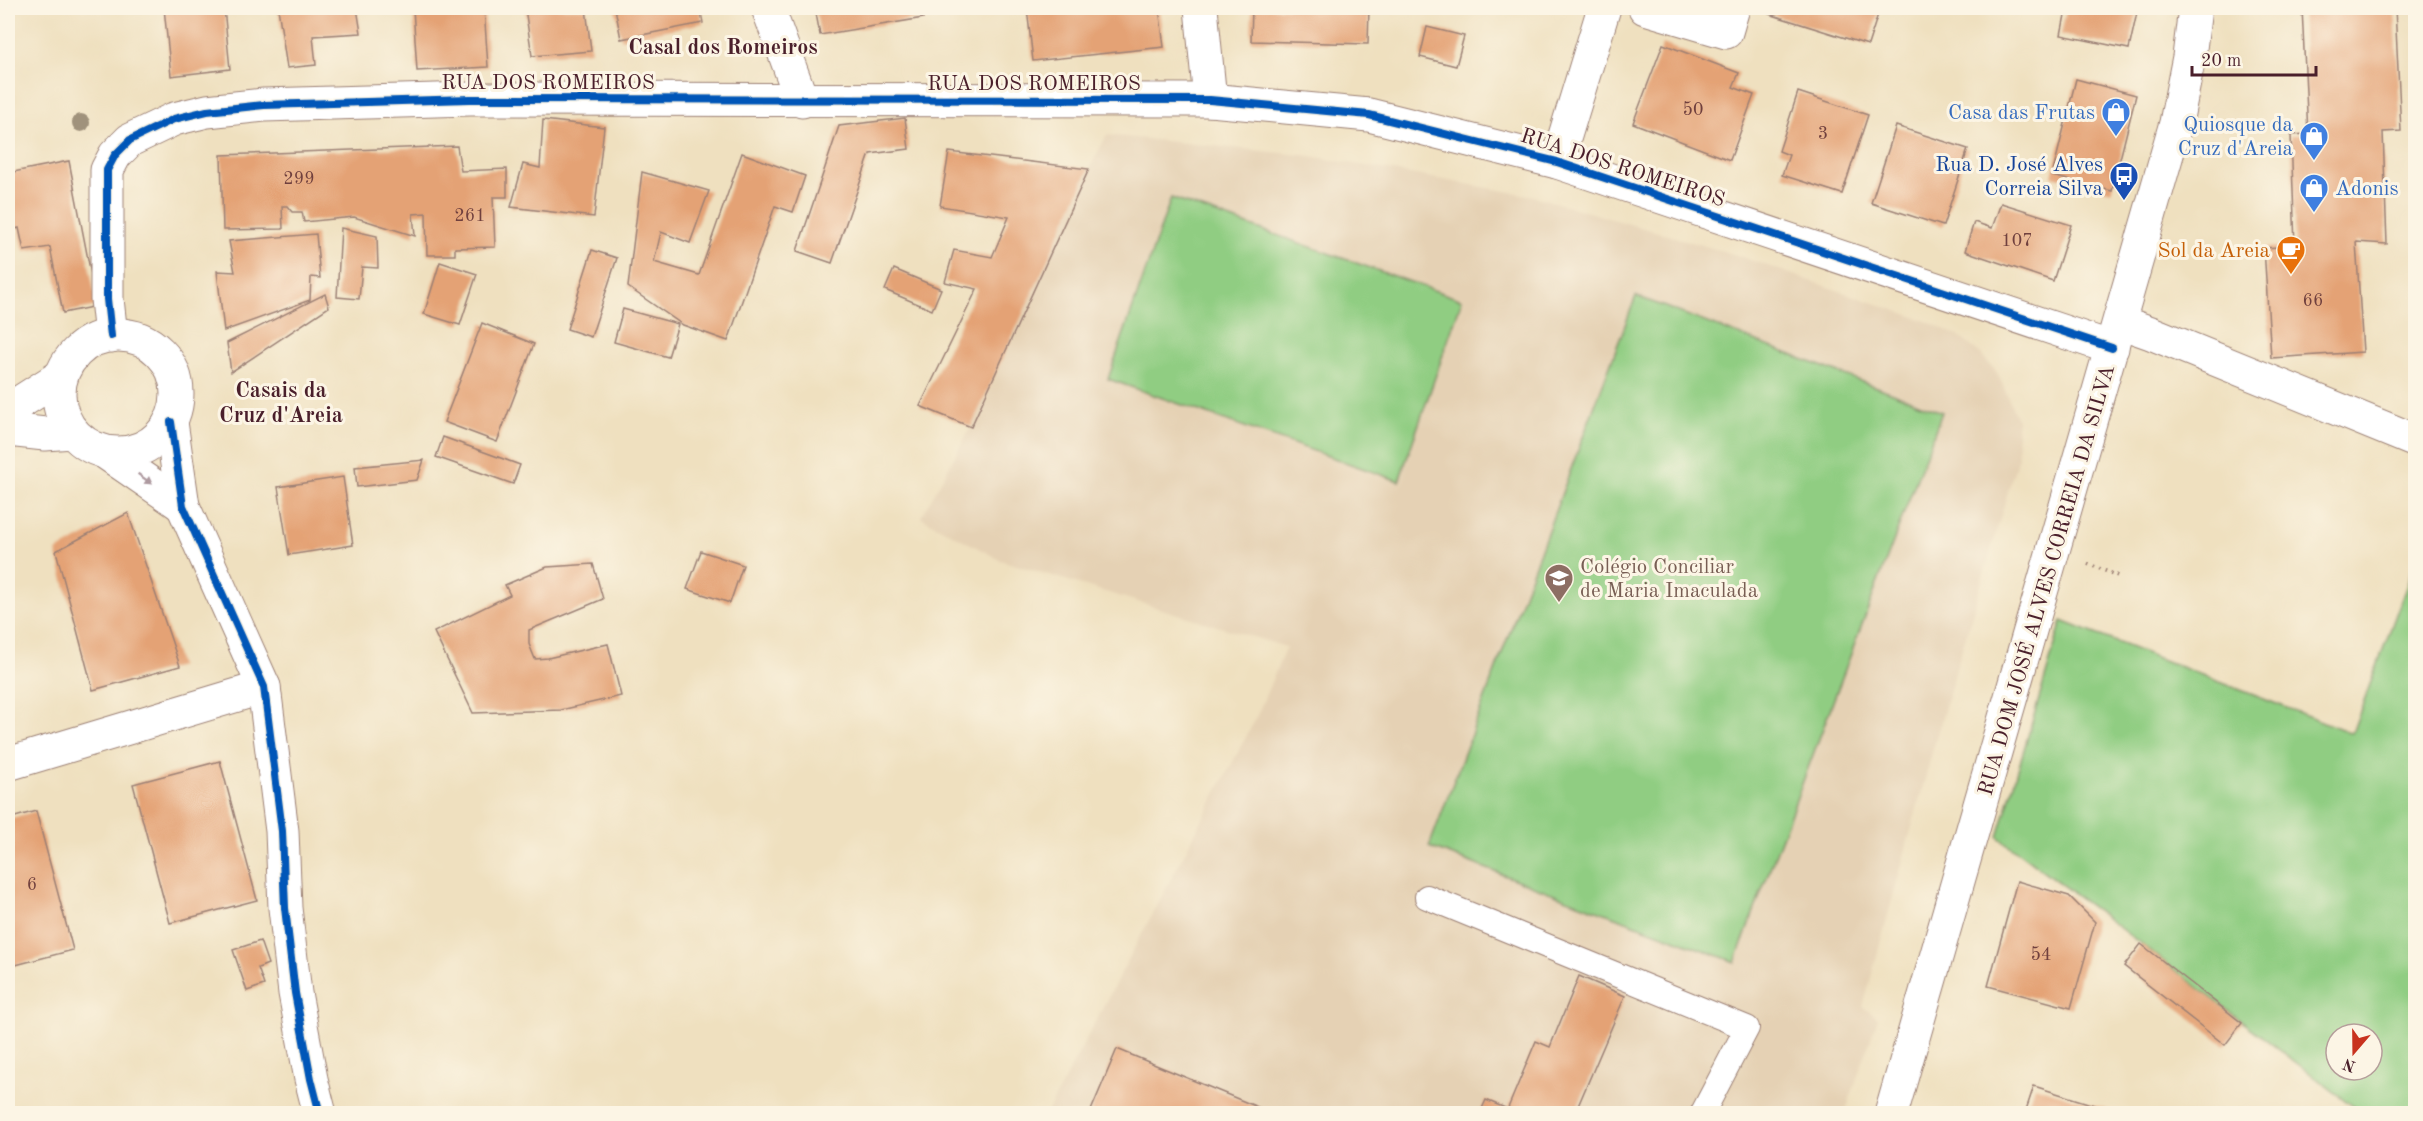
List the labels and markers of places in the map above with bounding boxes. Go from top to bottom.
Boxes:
shop icon: Casa das Frutas [2100,96,2132,138]
place label: Casa das Frutas [1948,103,2095,124]
place label: Quiosque da Cruz d'Areia [2178,115,2293,160]
shop icon: Quiosque da Cruz d'Areia [2298,120,2330,162]
place label: Rua D. José Alves Correia Silva [1935,155,2103,200]
bus stop icon: Rua D. José Alves Correia Silva [2108,160,2140,202]
shop icon: Adonis [2298,172,2330,214]
place label: Adonis [2335,179,2399,200]
cafe icon: Sol da Areia [2275,234,2307,276]
place label: Sol da Areia [2157,241,2270,262]
place label: Colégio Conciliar de Maria Imaculada [1580,557,1758,602]
school or university icon: Colégio Conciliar de Maria Imaculada [1543,562,1575,604]

